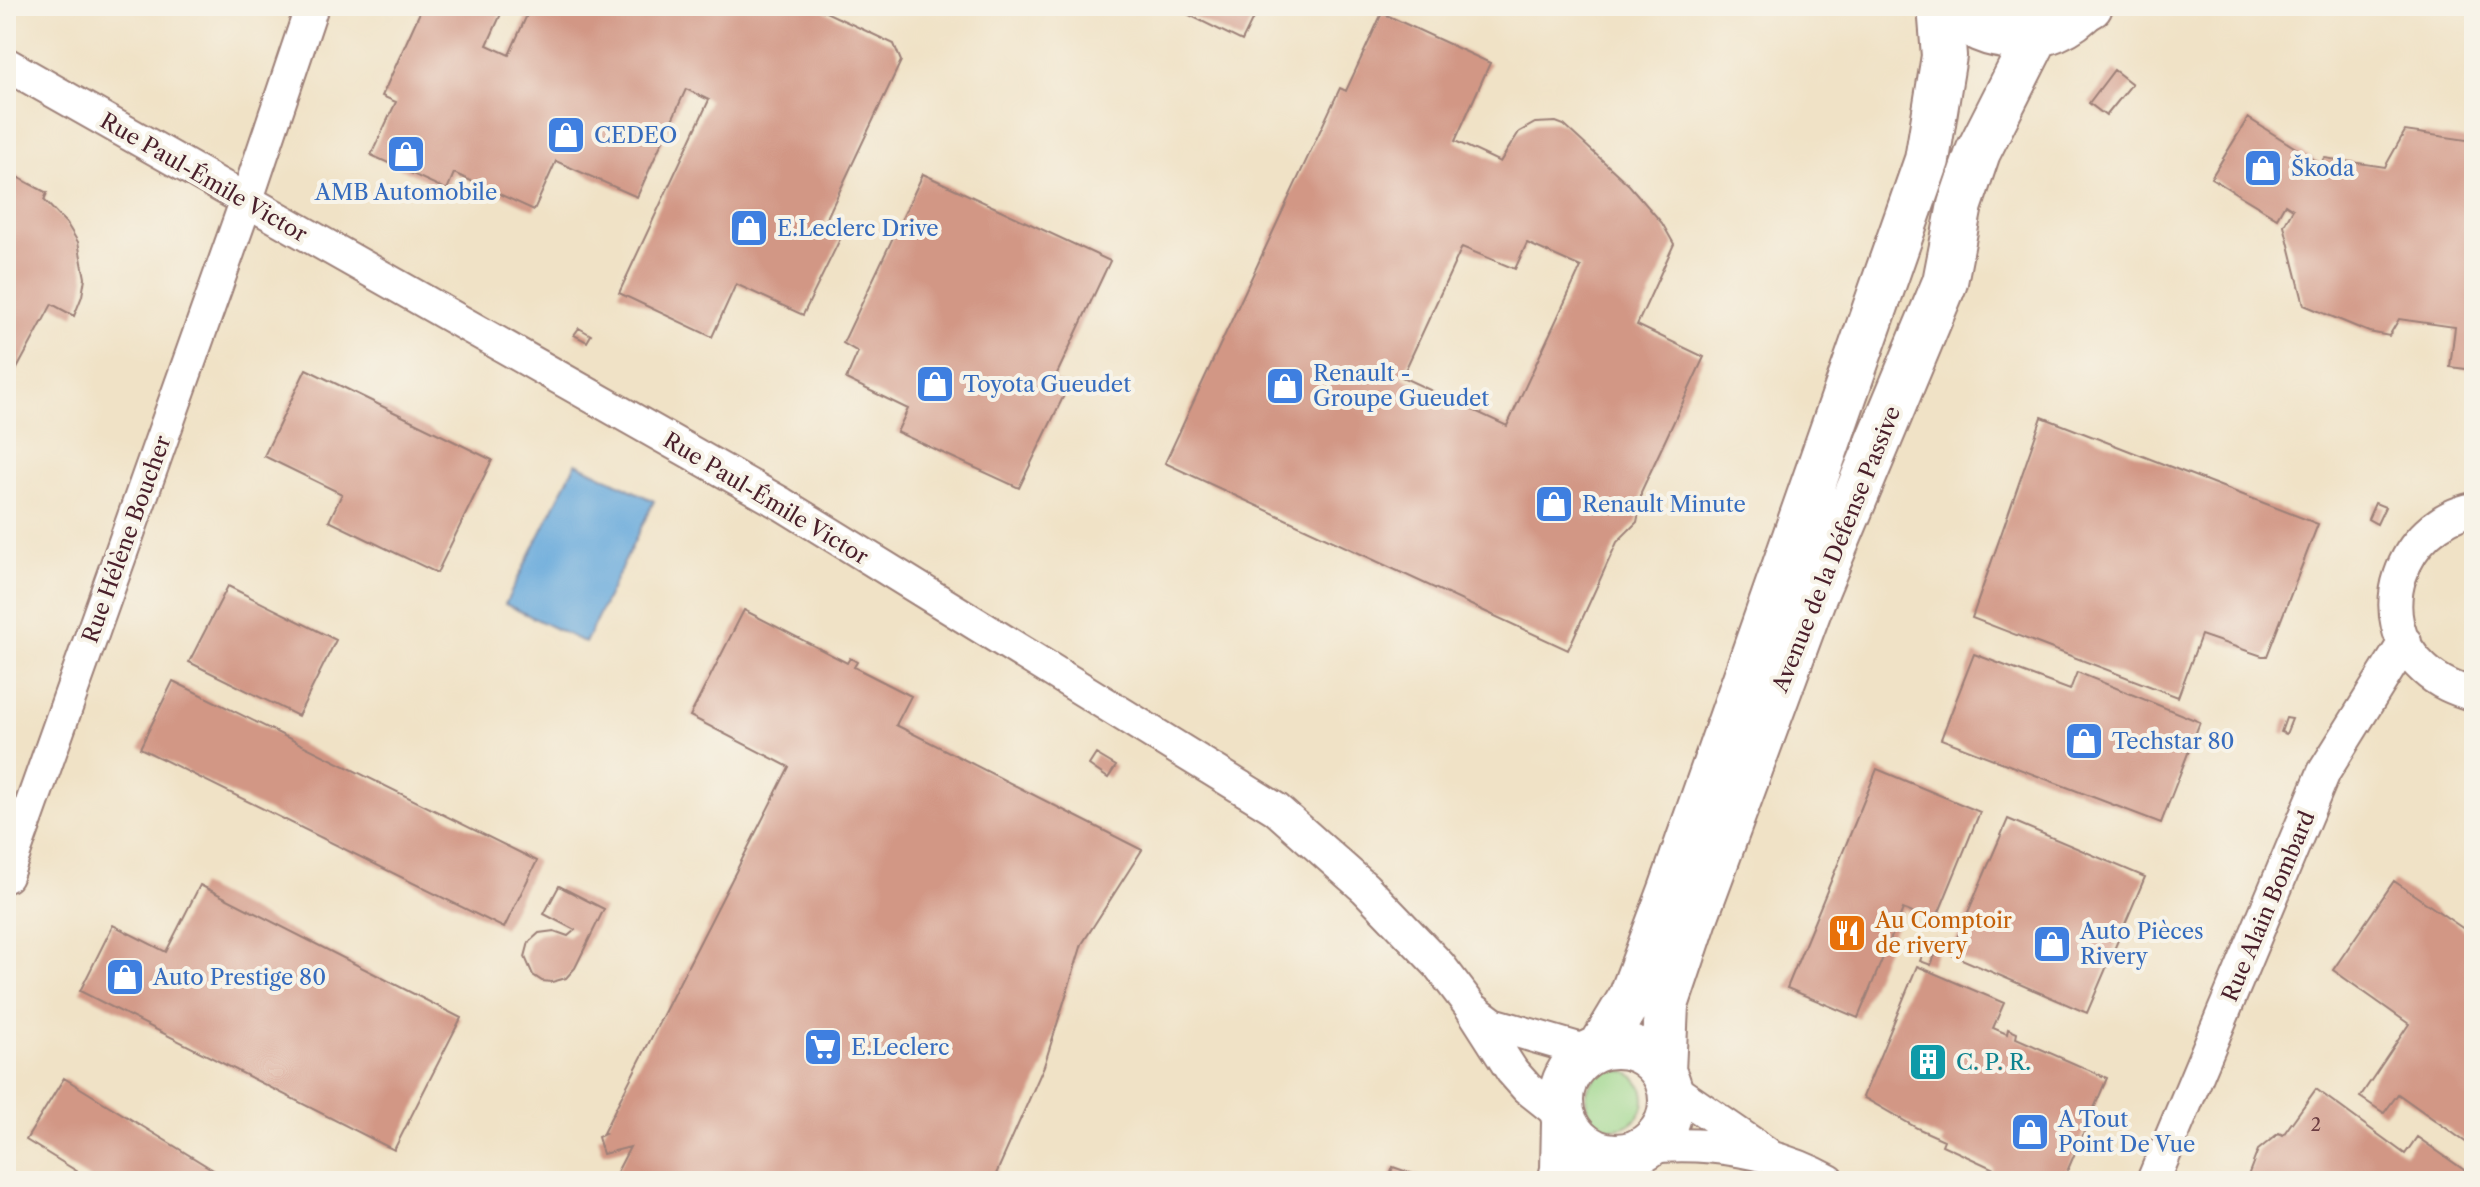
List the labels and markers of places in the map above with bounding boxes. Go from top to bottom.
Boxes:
shop icon: CEDEO [545,114,587,156]
place label: CEDEO [594,122,677,149]
shop icon: AMB Automobile [385,133,427,175]
shop icon: Škoda [2242,147,2284,189]
place label: Škoda [2291,154,2355,182]
place label: AMB Automobile [314,179,497,206]
shop icon: E.Leclerc Drive [728,207,770,249]
place label: E.Leclerc Drive [777,215,939,242]
place label: Renault - Groupe Gueudet [1313,360,1489,412]
shop icon: Toyota Gueudet [914,363,956,405]
shop icon: Renault - Groupe Gueudet [1264,365,1306,407]
place label: Toyota Gueudet [963,371,1131,398]
shop icon: Renault Minute [1533,483,1575,525]
place label: Renault Minute [1582,491,1746,518]
shop icon: Techstar 80 [2063,720,2105,762]
place label: Techstar 80 [2112,728,2235,755]
place label: Au Comptoir de rivery [1874,907,2012,959]
restaurant icon: Au Comptoir de rivery [1826,912,1868,954]
place label: Auto Pièces Rivery [2079,918,2204,970]
shop icon: Auto Pièces Rivery [2031,923,2073,965]
shop icon: Auto Prestige 80 [104,956,146,998]
place label: Auto Prestige 80 [152,964,326,991]
supermarket icon: E.Leclerc [802,1026,844,1068]
place label: E.Leclerc [851,1034,950,1061]
building icon: C. P. R. [1907,1041,1949,1083]
place label: C. P. R. [1956,1049,2031,1076]
place label: A Tout Point De Vue [2057,1106,2195,1158]
shop icon: A Tout Point De Vue [2009,1111,2051,1153]

